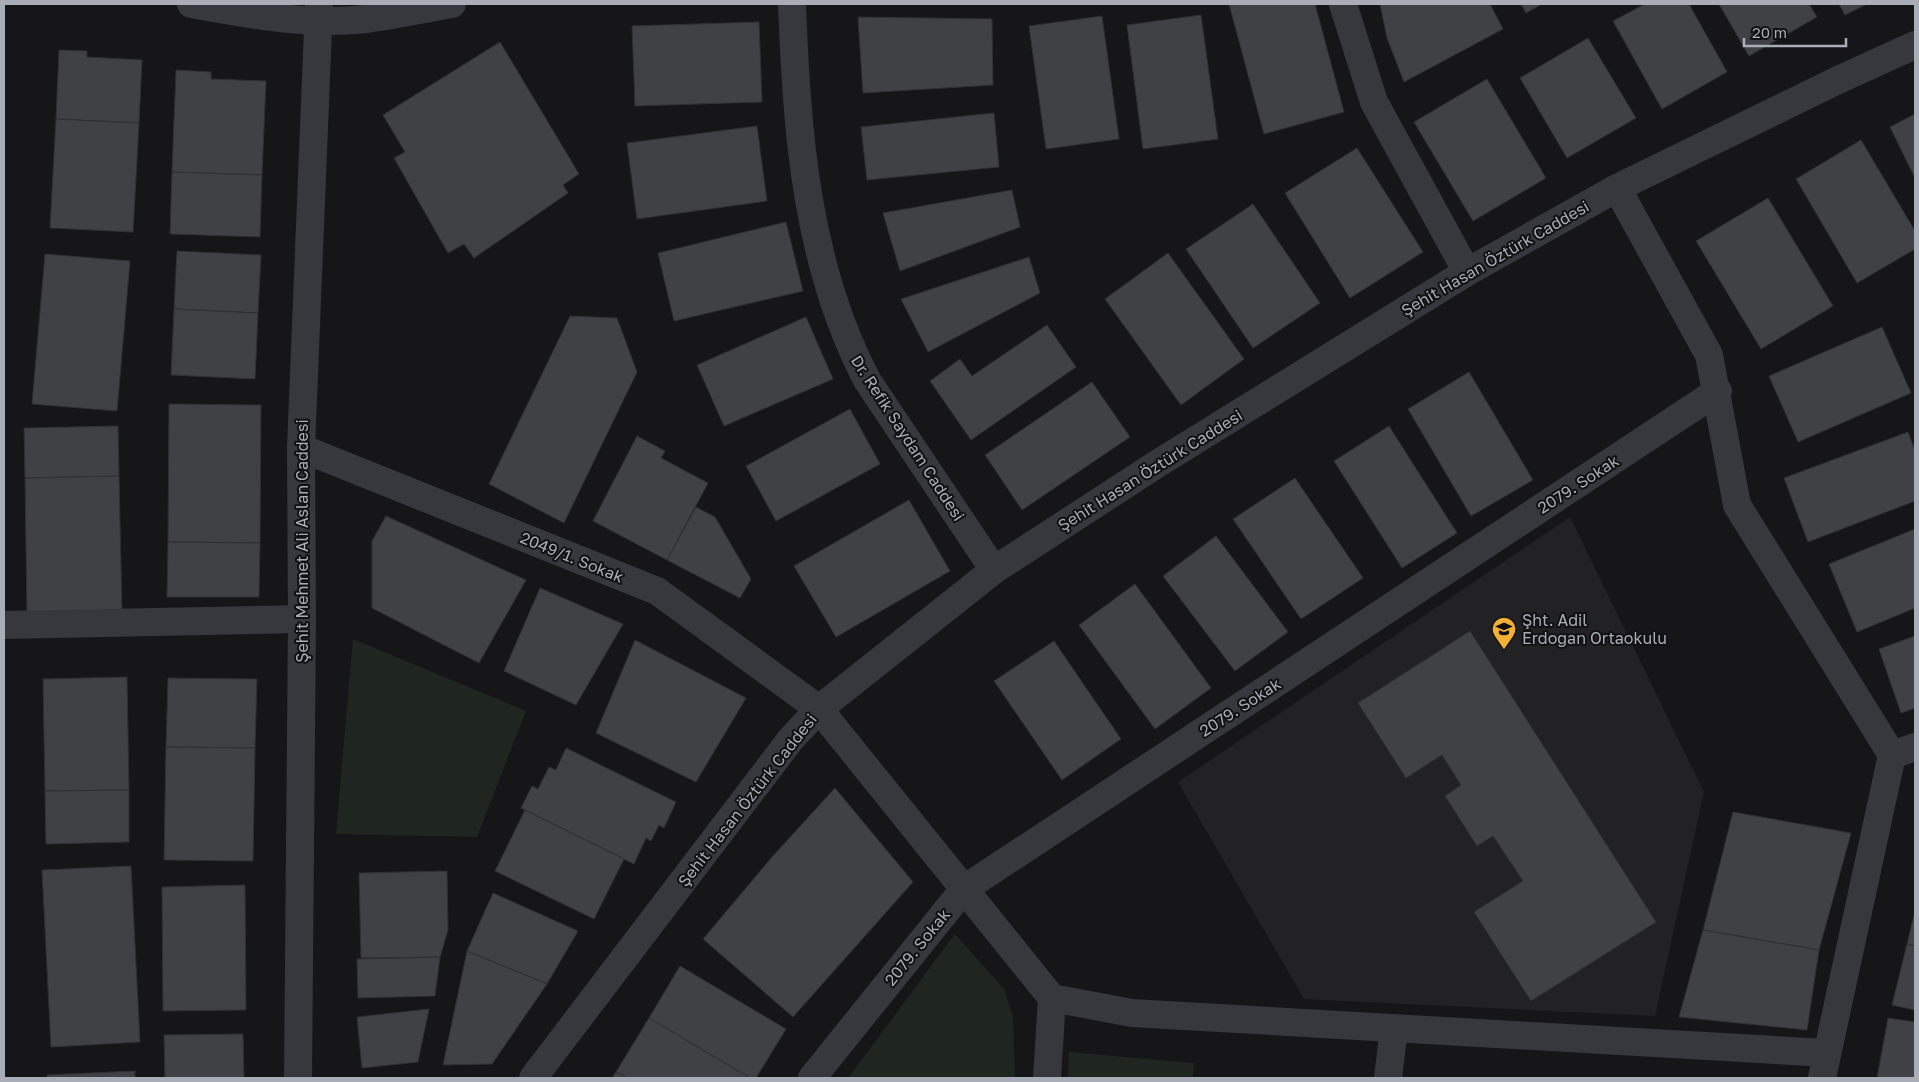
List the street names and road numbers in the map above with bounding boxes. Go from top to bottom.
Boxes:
street label: Şehit Hasan Öztürk Caddesi [1397,196,1593,320]
street label: Dr. Refik Saydam Caddesi [847,351,969,525]
street label: Şehit Hasan Öztürk Caddesi [1054,405,1246,535]
street label: Şehit Mehmet Ali Aslan Caddesi [292,419,312,663]
street label: 2079. Sokak [1534,450,1622,518]
street label: 2049/1. Sokak [517,527,627,587]
street label: 2079. Sokak [1196,673,1284,741]
street label: Şehit Hasan Öztürk Caddesi [673,710,821,890]
street label: 2079. Sokak [880,905,954,989]

